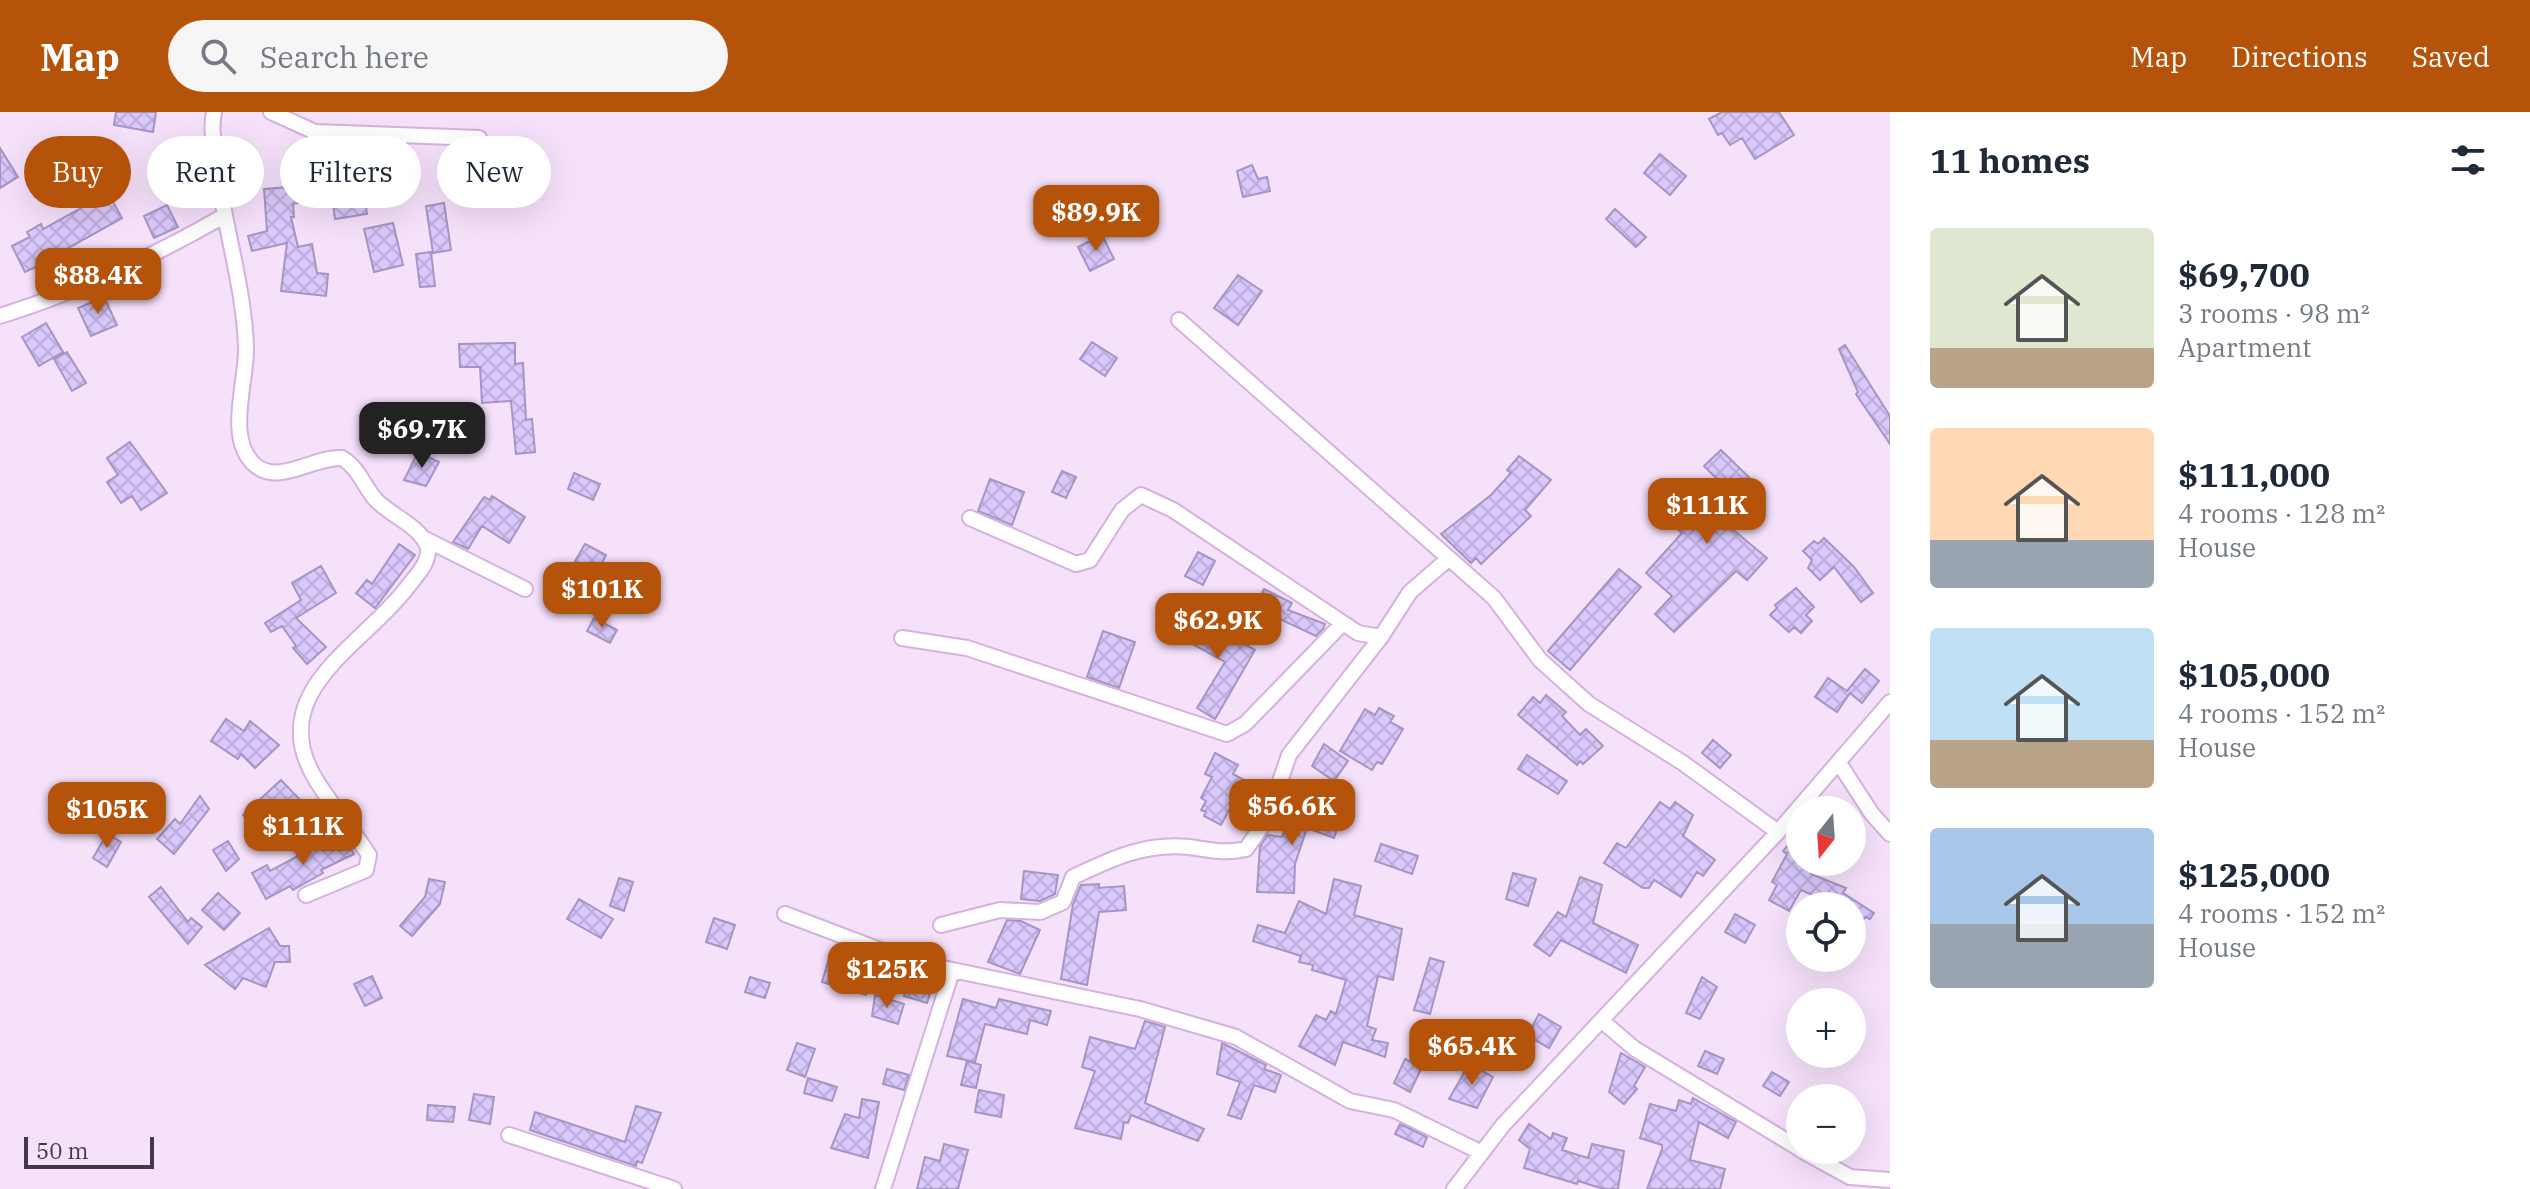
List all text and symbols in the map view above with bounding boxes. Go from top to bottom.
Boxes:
search box [168,20,728,92]
text: Map [40,32,120,81]
icon: search [196,34,240,78]
text: Search here [260,37,429,76]
text: Map [2130,38,2187,75]
text: Directions [2231,38,2368,75]
text: Saved [2412,38,2490,75]
chip: Buy [24,136,131,208]
chip: Rent [147,136,264,208]
chip: Filters [280,136,421,208]
chip: New [437,136,551,208]
text: 11 homes [1930,138,2090,182]
icon: filters [2446,138,2490,182]
pin: $89.9K [1031,185,1161,253]
text: $89.9K [1051,194,1141,228]
pin: $88.4K [33,248,163,316]
text: $69,700 [2178,252,2310,296]
text: $88.4K [53,257,143,291]
icon: home [1994,260,2090,356]
text: 3 rooms · 98 m² [2178,296,2370,330]
text: Apartment [2178,330,2311,364]
pin: $69.7K [357,402,487,470]
text: $69.7K [377,411,467,445]
text: $111,000 [2178,452,2330,496]
icon: home [1994,460,2090,556]
pin: $111K [1651,478,1763,546]
text: $111K [1666,487,1748,521]
text: 4 rooms · 128 m² [2178,496,2385,530]
text: House [2178,530,2256,564]
pin: $101K [546,562,658,630]
text: $101K [561,571,643,605]
pin: $62.9K [1153,593,1283,661]
text: $62.9K [1173,602,1263,636]
text: $105,000 [2178,652,2330,696]
icon: home [1994,660,2090,756]
text: 4 rooms · 152 m² [2178,696,2385,730]
text: House [2178,730,2256,764]
pin: $56.6K [1227,779,1357,847]
pin: $105K [51,782,163,850]
text: $56.6K [1247,788,1337,822]
text: $105K [66,791,148,825]
north arrow [1786,796,1866,876]
map controls [1786,796,1866,1164]
pin: $111K [247,799,359,867]
text: $111K [262,808,344,842]
text: $125,000 [2178,852,2330,896]
icon: home [1994,860,2090,956]
button: locate [1786,892,1866,972]
text: 4 rooms · 152 m² [2178,896,2385,930]
text: House [2178,930,2256,964]
pin: $125K [831,942,943,1010]
text: $125K [846,951,928,985]
button: + [1786,988,1866,1068]
pin: $65.4K [1407,1019,1537,1087]
text: $65.4K [1427,1028,1517,1062]
button: − [1786,1084,1866,1164]
scale bar [24,1133,154,1169]
text: 50 m [36,1136,88,1165]

